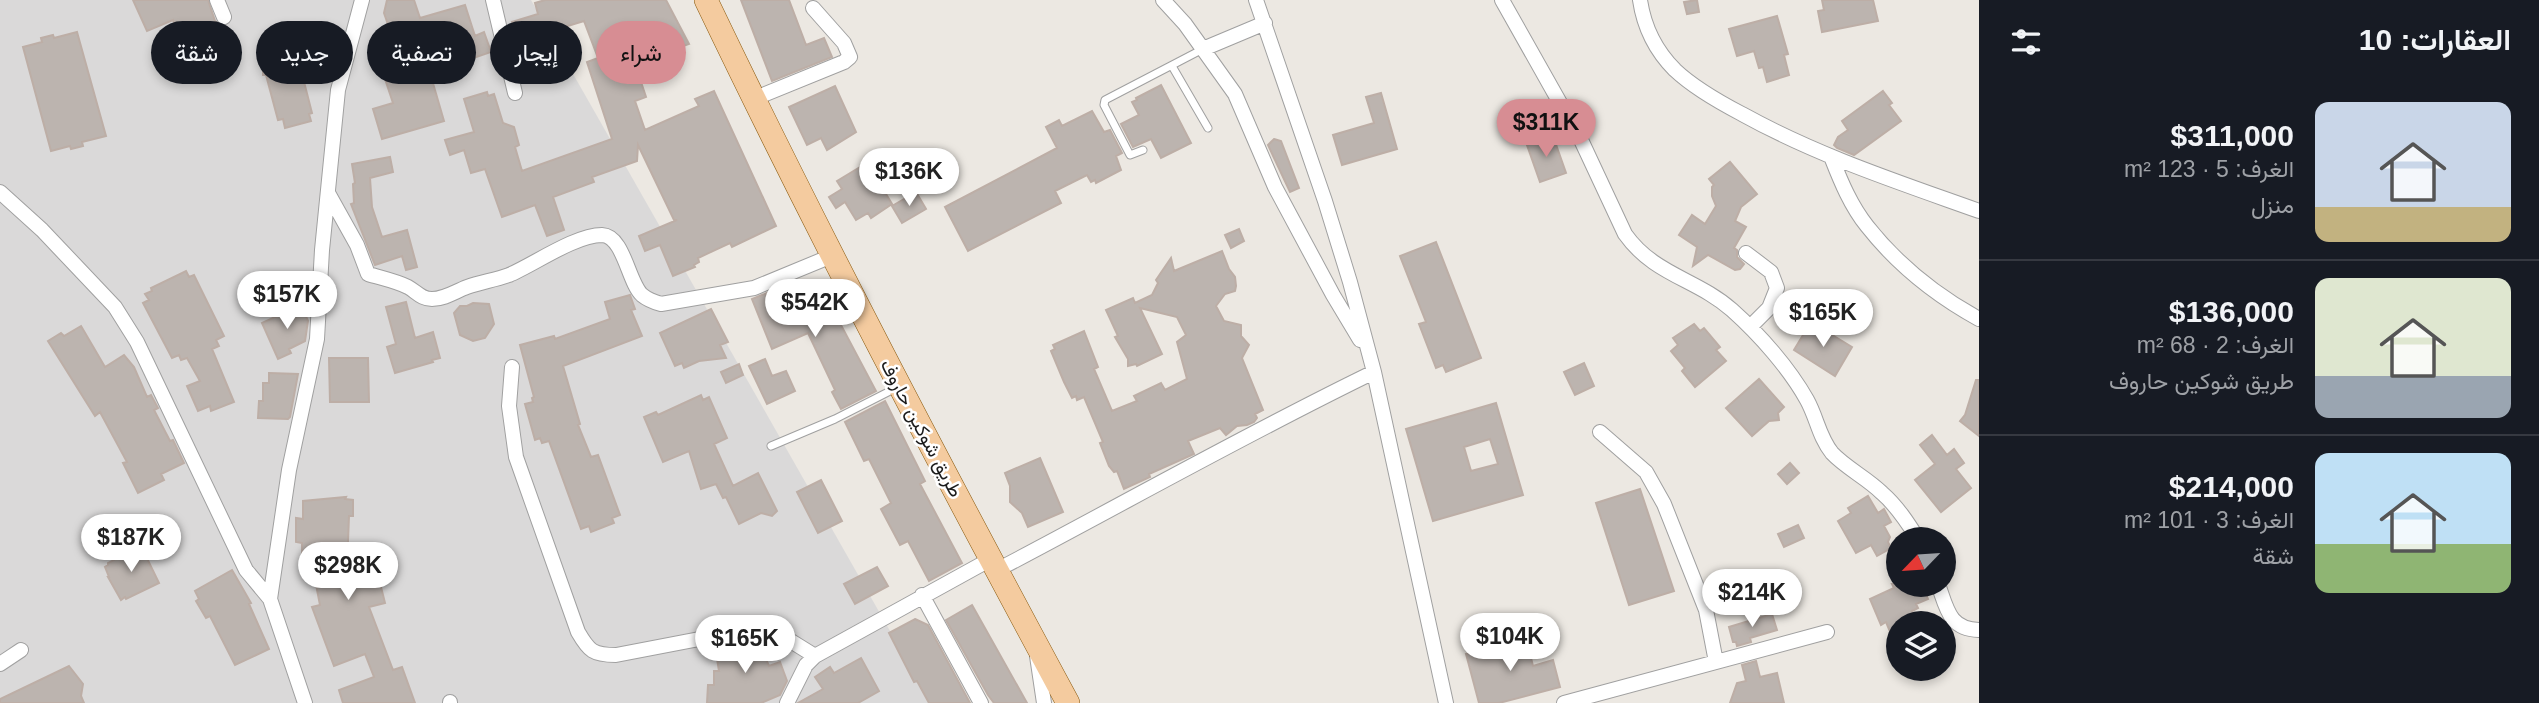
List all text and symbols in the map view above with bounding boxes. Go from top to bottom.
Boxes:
chip: شقة [151,21,242,84]
chip: جديد [256,21,353,84]
chip: تصفية [367,21,476,84]
chip: إيجار [490,21,582,84]
chip: شراء [596,21,686,84]
icon: filters [2007,23,2045,61]
text: العقارات: 10 [2359,23,2511,56]
pin: $311K [1497,100,1595,159]
text: $311K [1513,109,1579,135]
text: $311,000 [2171,119,2294,152]
icon: home [2371,130,2455,214]
pin: $136K [860,148,958,208]
text: الغرف: 5 · 123 m² [2124,156,2294,182]
text: $136K [875,158,943,184]
text: منزل [2251,192,2294,218]
pin: $157K [238,272,336,331]
pin: $542K [766,280,864,339]
text: $157K [253,281,321,307]
text: $542K [781,289,849,315]
pin: $165K [1774,290,1872,349]
text: $136,000 [2169,295,2294,328]
text: $165K [1789,299,1857,325]
icon: home [2371,306,2455,390]
text: الغرف: 2 · 68 m² [2137,332,2294,358]
street label: طريق شوكين حاروف [876,356,967,501]
text: طريق شوكين حاروف [2109,368,2294,394]
text: $214,000 [2169,470,2294,503]
icon: home [2371,481,2455,565]
text: الغرف: 3 · 101 m² [2124,507,2294,533]
pin: $187K [82,514,180,574]
text: $187K [97,524,165,550]
north arrow [1886,527,1956,597]
map controls [1886,527,1956,681]
pin: $298K [299,542,397,602]
text: شقة [2252,543,2294,569]
text: $298K [314,552,382,578]
pin: $214K [1703,570,1801,629]
text: $214K [1718,579,1786,605]
button: layers [1886,611,1956,681]
pin: $104K [1461,614,1559,673]
pin: $165K [696,616,794,675]
text: $104K [1476,623,1544,649]
text: $165K [711,625,779,651]

